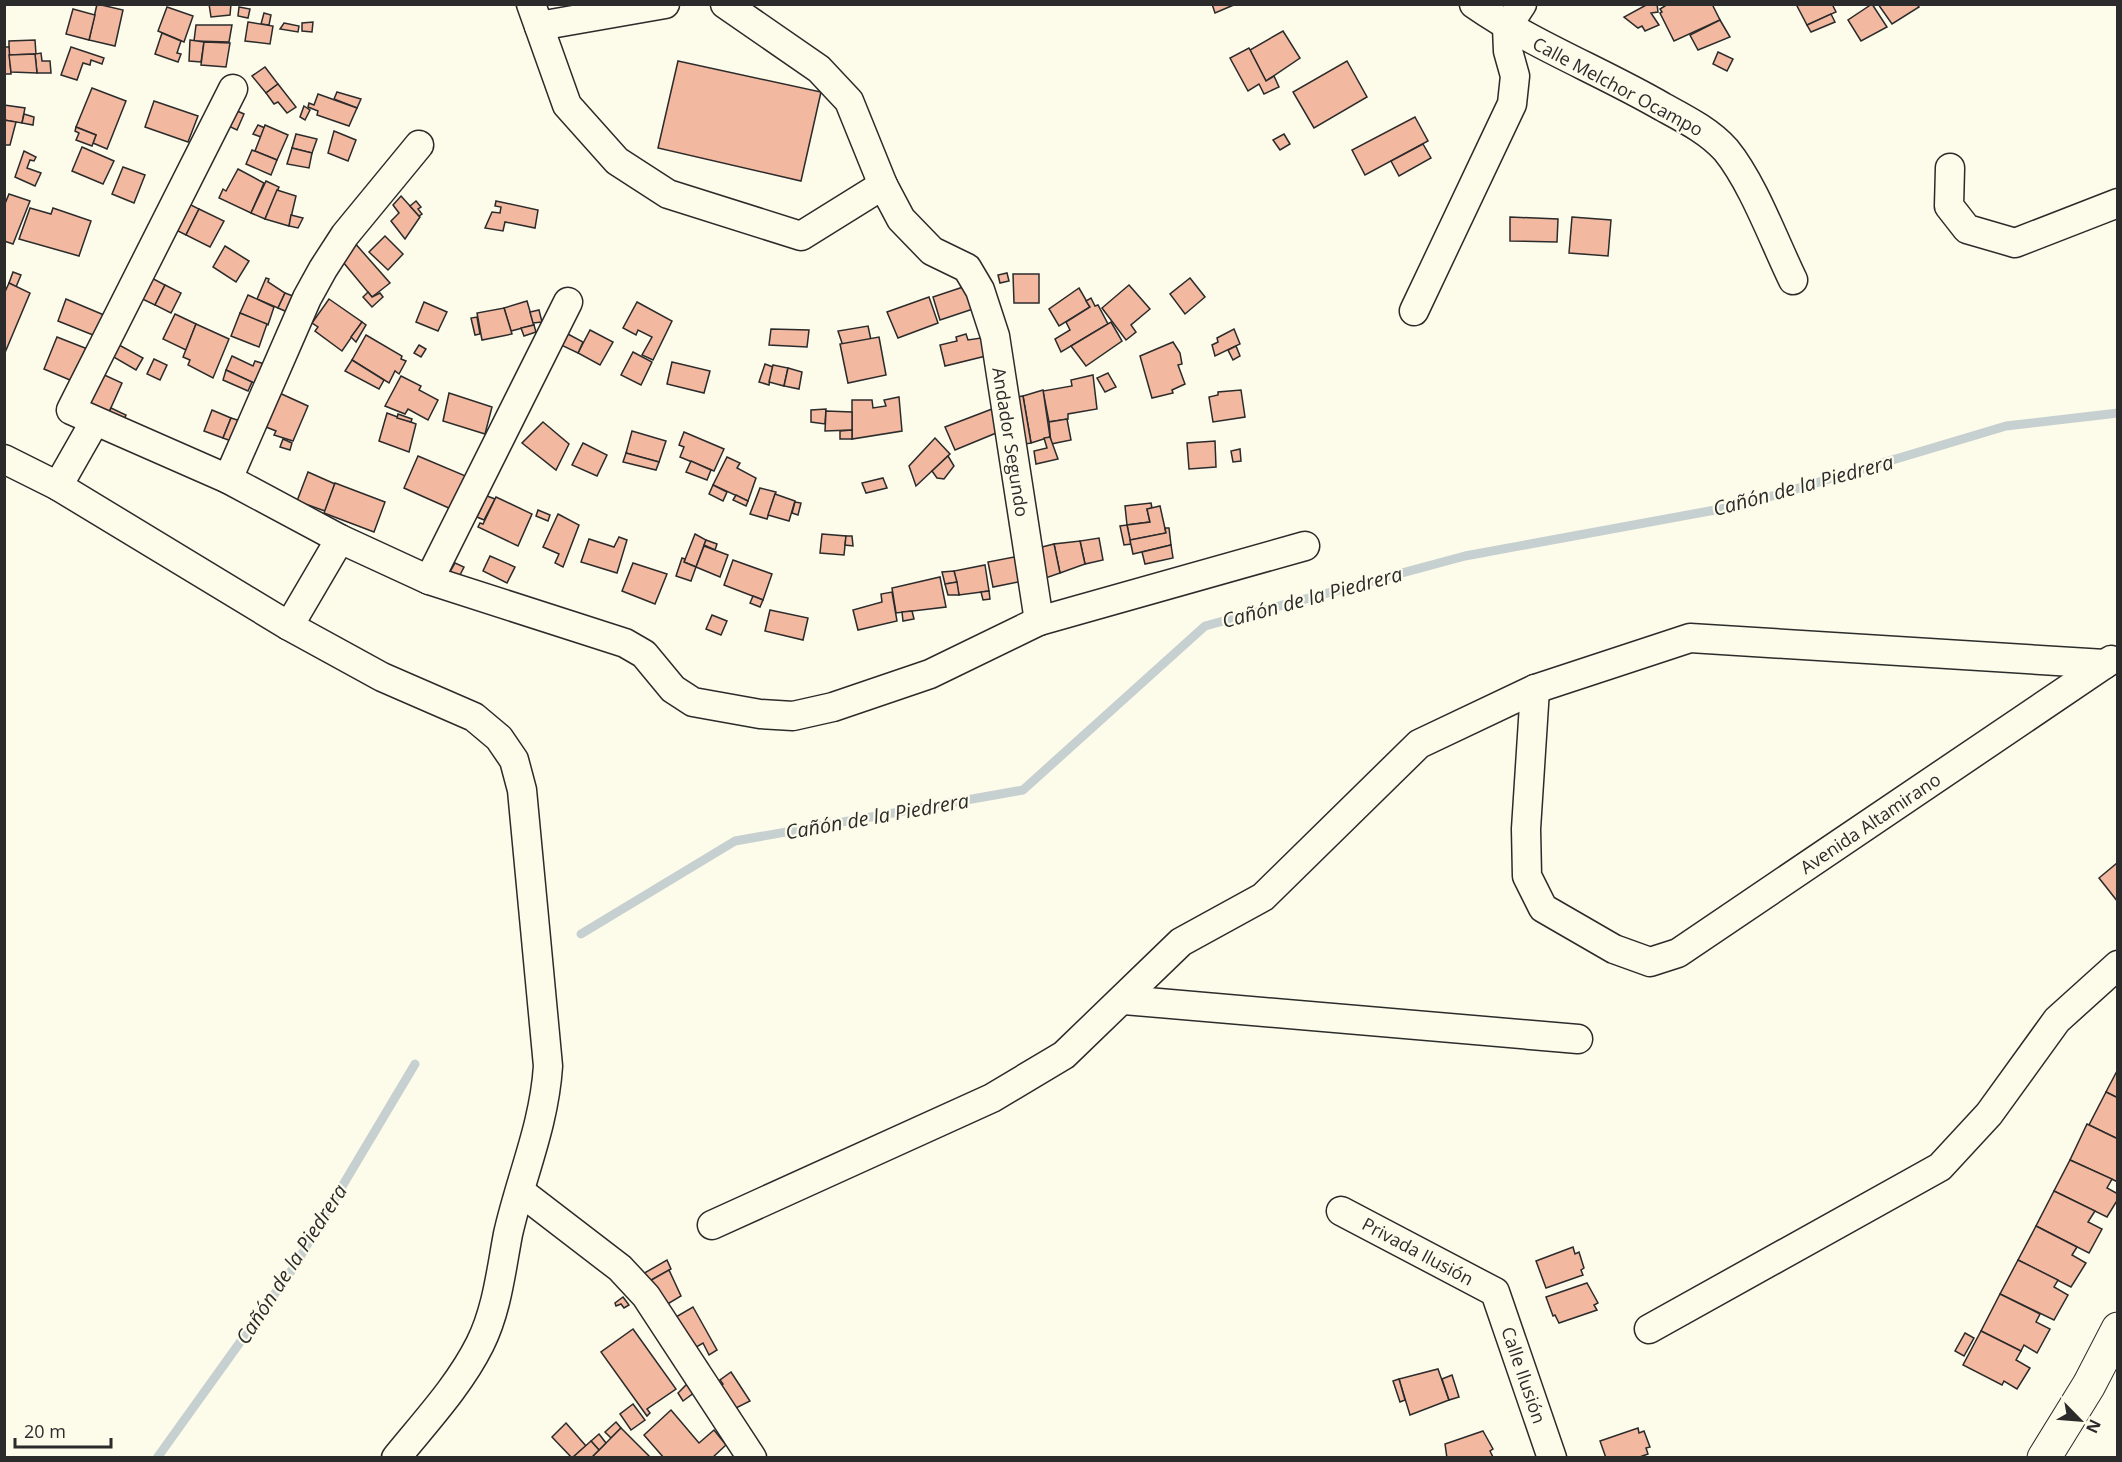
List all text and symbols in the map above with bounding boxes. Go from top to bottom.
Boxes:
street label: Calle Melchor Ocampo [1529,31,1707,141]
street label: Andador Segundo [987,366,1035,518]
water label: Cañón de la Piedrera [1710,448,1896,522]
water label: Cañón de la Piedrera [1219,560,1405,634]
street label: Avenida Altamirano [1795,767,1945,879]
water label: Cañón de la Piedrera [783,787,971,845]
water label: Cañón de la Piedrera [229,1179,353,1349]
street label: Privada Ilusión [1358,1212,1478,1290]
street label: Calle Ilusión [1496,1323,1552,1427]
north arrow [2050,1390,2110,1450]
scale bar [15,1411,111,1449]
text: N [2081,1416,2106,1437]
text: 20 m [24,1419,66,1443]

